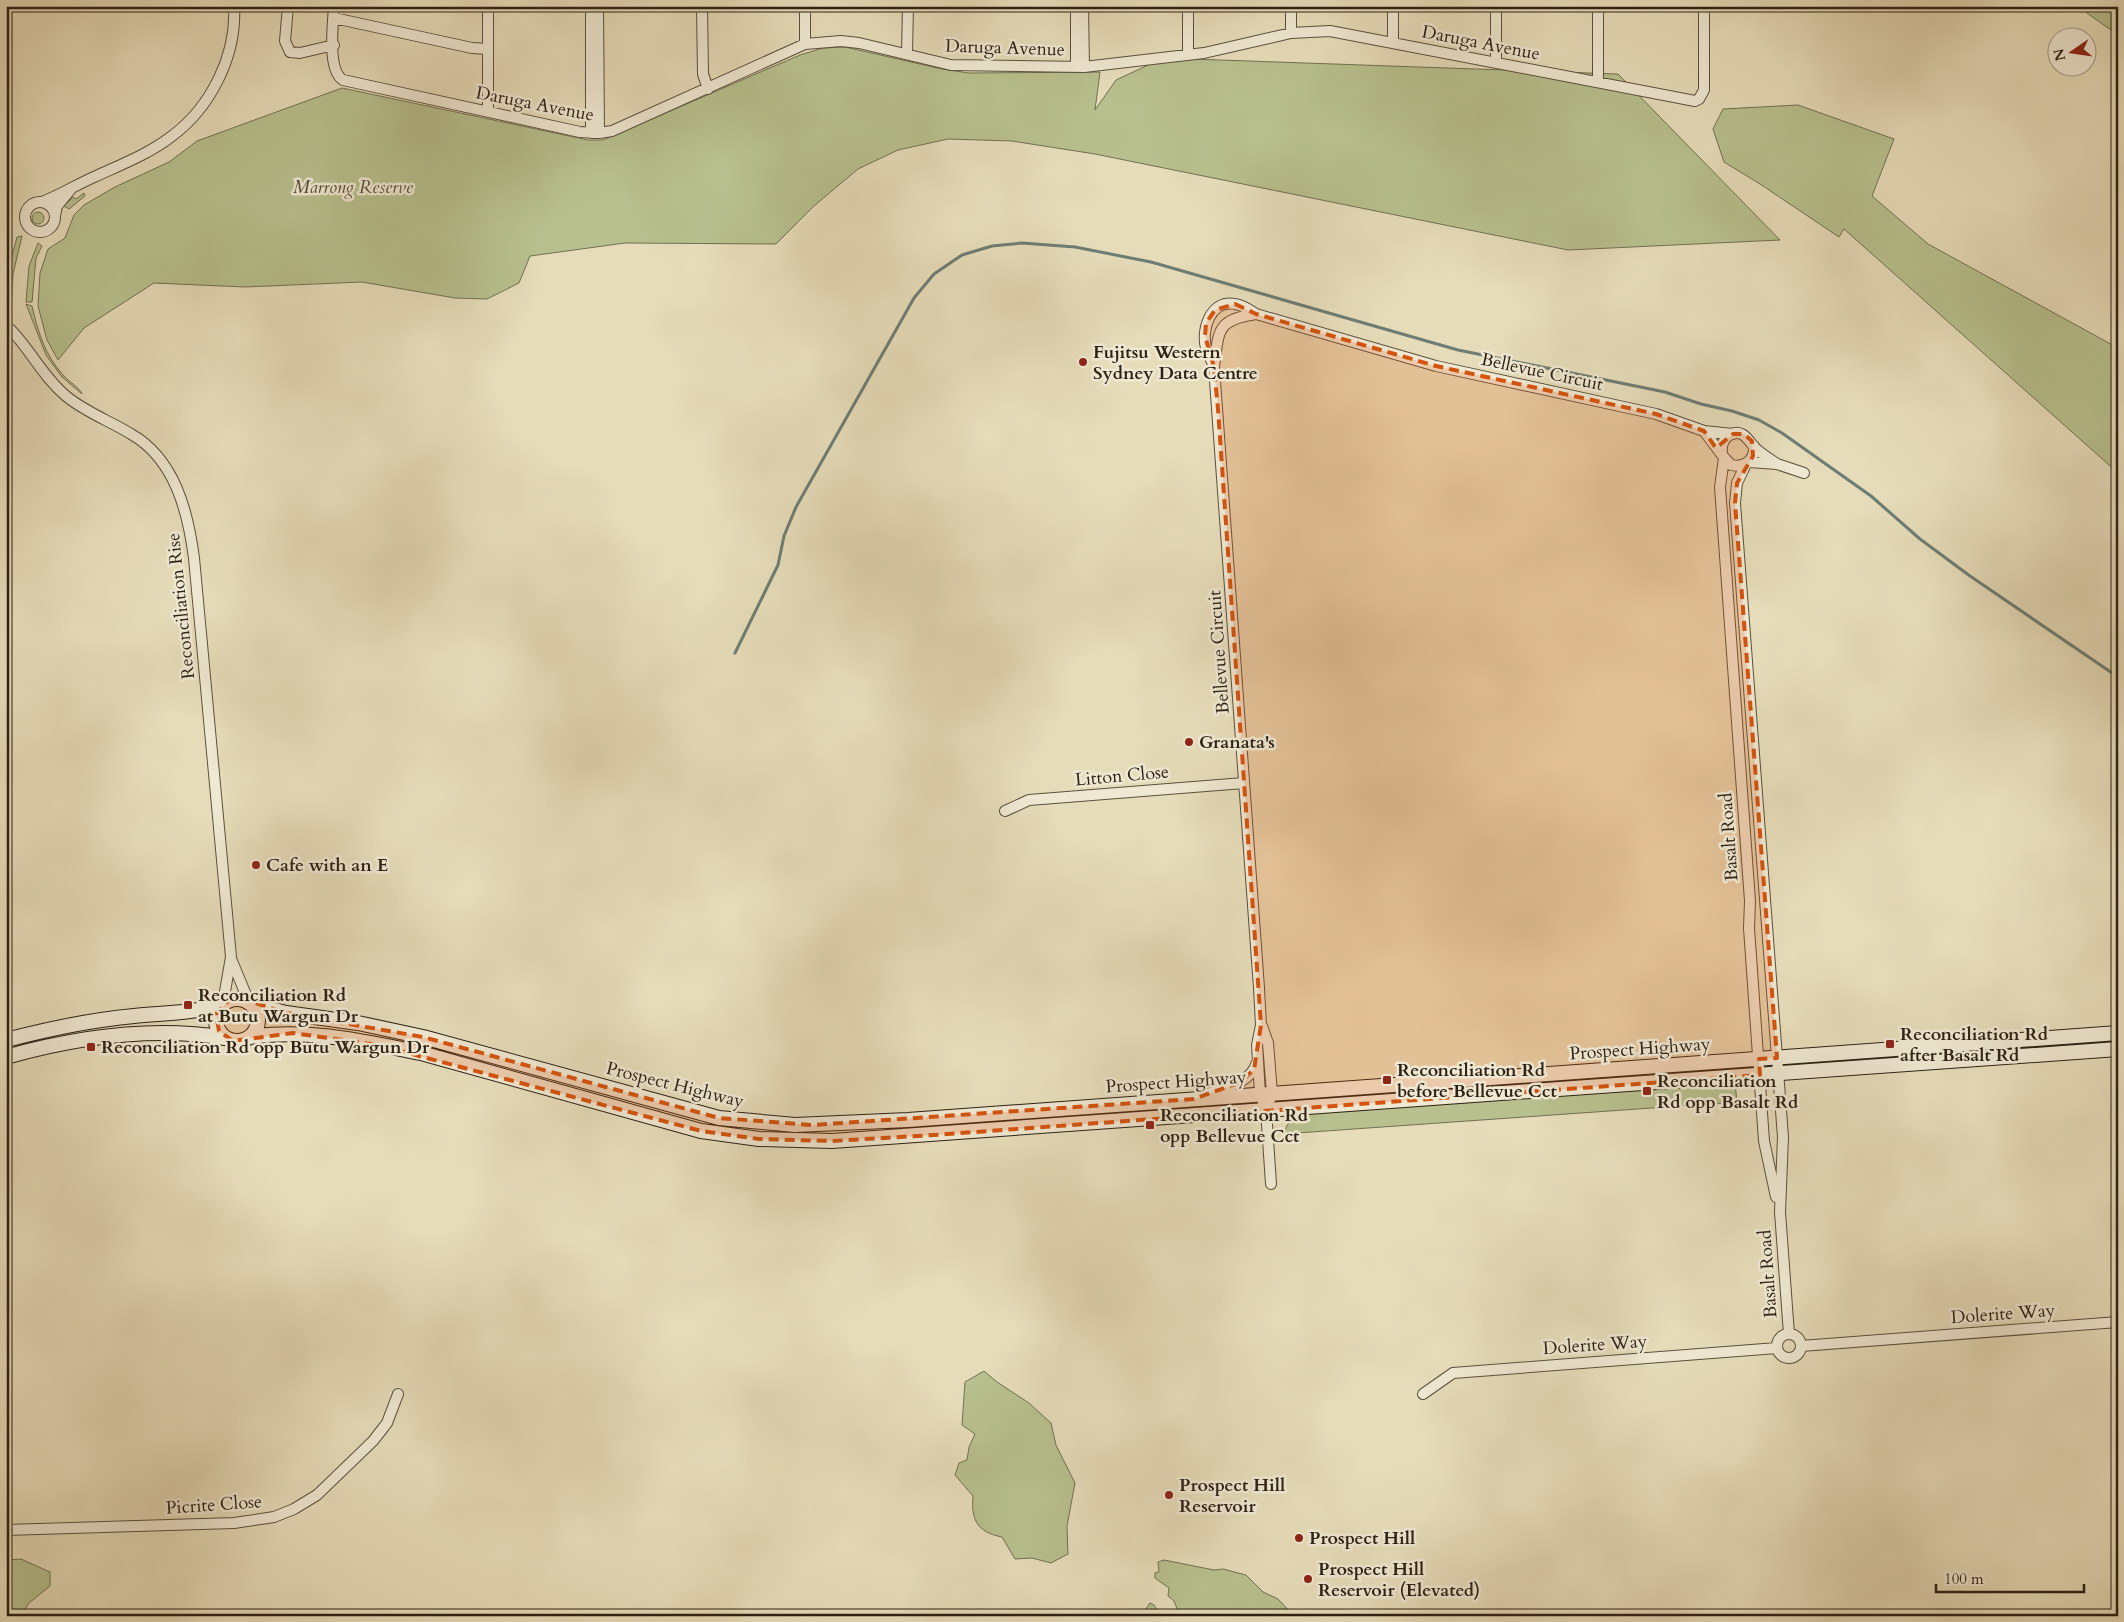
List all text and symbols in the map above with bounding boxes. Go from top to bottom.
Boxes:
street label: Daruga Avenue [1420,19,1542,67]
north arrow [2046,28,2096,78]
street label: Daruga Avenue [945,33,1065,63]
text: N [2049,47,2070,63]
street label: Daruga Avenue [474,80,596,128]
park label: Marrong Reserve [293,175,414,200]
place label: Fujitsu Western Sydney Data Centre [1093,340,1258,386]
street label: Bellevue Circuit [1479,347,1606,397]
marker: Fujitsu Western Sydney Data Centre [1077,356,1089,368]
street label: Reconciliation Rise [161,532,201,680]
street label: Bellevue Circuit [1202,589,1236,715]
place label: Granata's [1199,730,1275,755]
marker: Granata's [1183,736,1195,748]
street label: Litton Close [1074,759,1170,793]
street label: Basalt Road [1713,792,1745,882]
place label: Cafe with an E [266,853,388,878]
marker: Cafe with an E [250,859,262,871]
place label: Reconciliation Rd at Butu Wargun Dr [198,983,359,1029]
marker: Reconciliation Rd at Butu Wargun Dr [182,999,194,1011]
place label: Reconciliation Rd after Basalt Rd [1900,1022,2049,1068]
street label: Prospect Highway [1569,1032,1712,1066]
place label: Reconciliation Rd opp Butu Wargun Dr [101,1035,430,1060]
marker: Reconciliation Rd after Basalt Rd [1884,1038,1896,1050]
marker: Reconciliation Rd opp Butu Wargun Dr [85,1041,97,1053]
street label: Prospect Highway [603,1056,747,1114]
place label: Reconciliation Rd before Bellevue Cct [1397,1058,1558,1104]
street label: Prospect Highway [1105,1065,1248,1099]
place label: Reconciliation Rd opp Basalt Rd [1657,1069,1799,1115]
marker: Reconciliation Rd before Bellevue Cct [1381,1074,1393,1086]
marker: Reconciliation Rd opp Basalt Rd [1641,1085,1653,1097]
place label: Reconciliation Rd opp Bellevue Cct [1160,1103,1309,1149]
marker: Reconciliation Rd opp Bellevue Cct [1144,1119,1156,1131]
street label: Basalt Road [1752,1229,1784,1319]
street label: Dolerite Way [1950,1298,2057,1330]
street label: Dolerite Way [1542,1329,1649,1361]
place label: Prospect Hill Reservoir [1179,1473,1285,1519]
street label: Picrite Close [165,1489,263,1521]
marker: Prospect Hill Reservoir [1163,1489,1175,1501]
place label: Prospect Hill [1309,1526,1415,1551]
marker: Prospect Hill [1293,1532,1305,1544]
place label: Prospect Hill Reservoir (Elevated) [1318,1557,1480,1603]
scale bar [1936,1562,2084,1594]
text: 100 m [1944,1569,1984,1589]
marker: Prospect Hill Reservoir (Elevated) [1302,1573,1314,1585]

